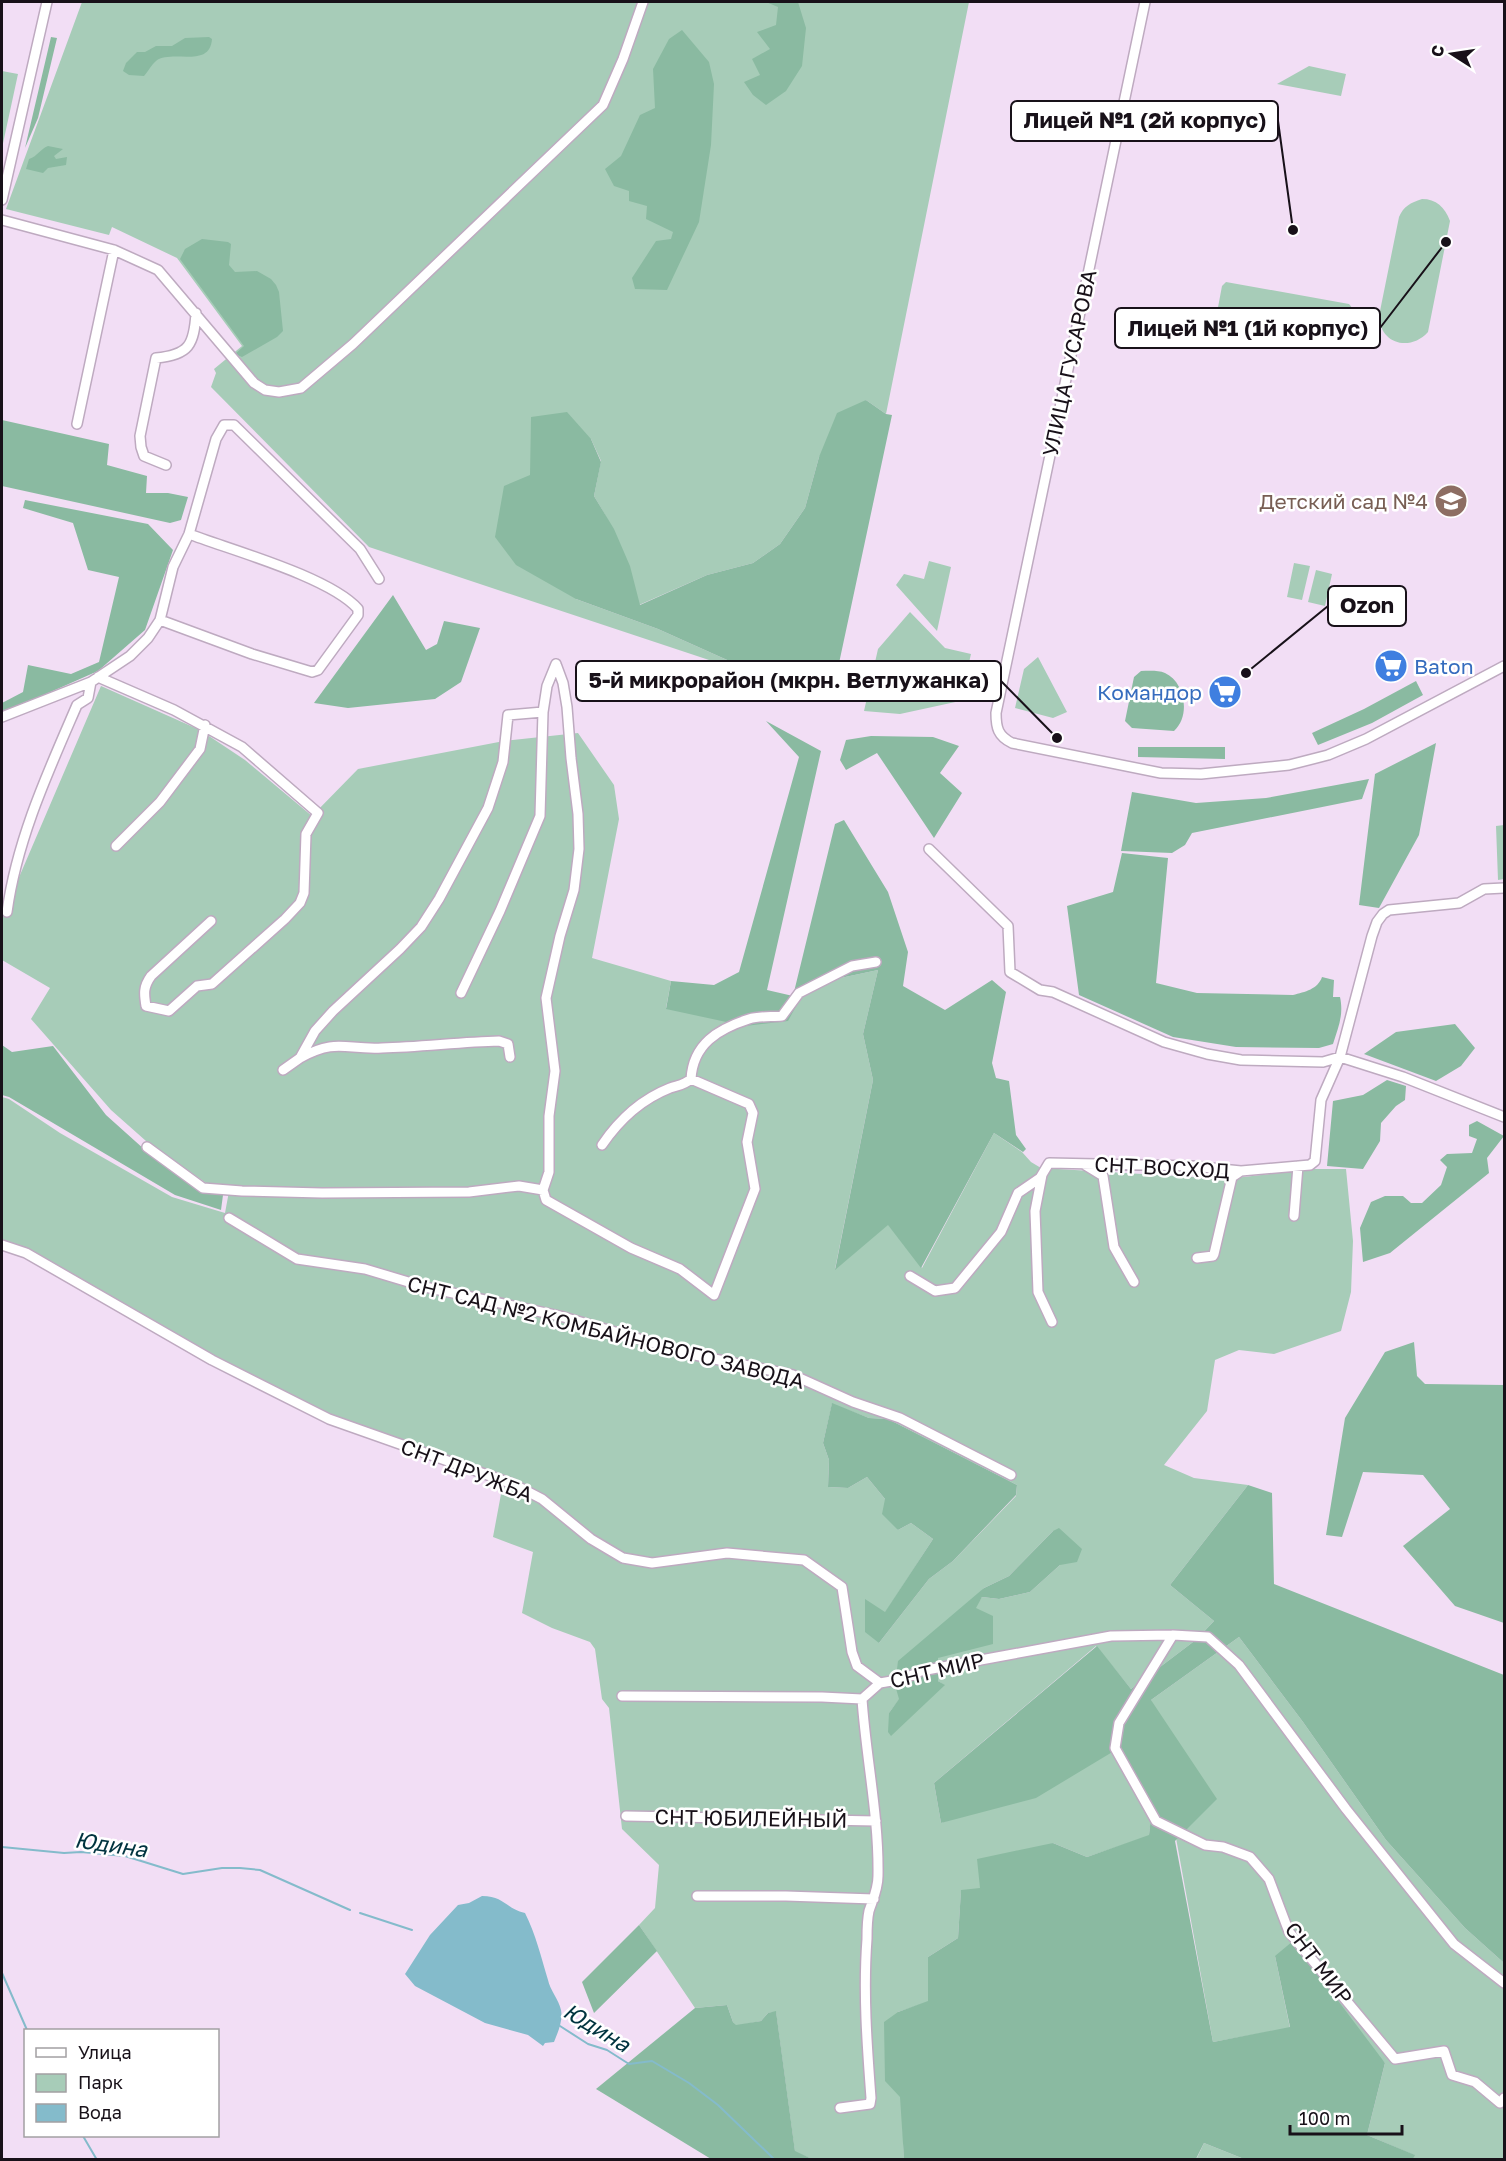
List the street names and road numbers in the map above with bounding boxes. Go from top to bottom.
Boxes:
street label: УЛИЦА ГУСАРОВА [1036,267,1102,459]
street label: СНТ ВОСХОД [1094,1150,1230,1184]
street label: СНТ САД №2 КОМБАЙНОВОГО ЗАВОДА [405,1270,807,1394]
street label: СНТ ДРУЖБА [397,1433,537,1507]
street label: СНТ МИР [887,1647,987,1693]
street label: СНТ ЮБИЛЕЙНЫЙ [654,1803,848,1833]
street label: СНТ МИР [1280,1917,1358,2009]

